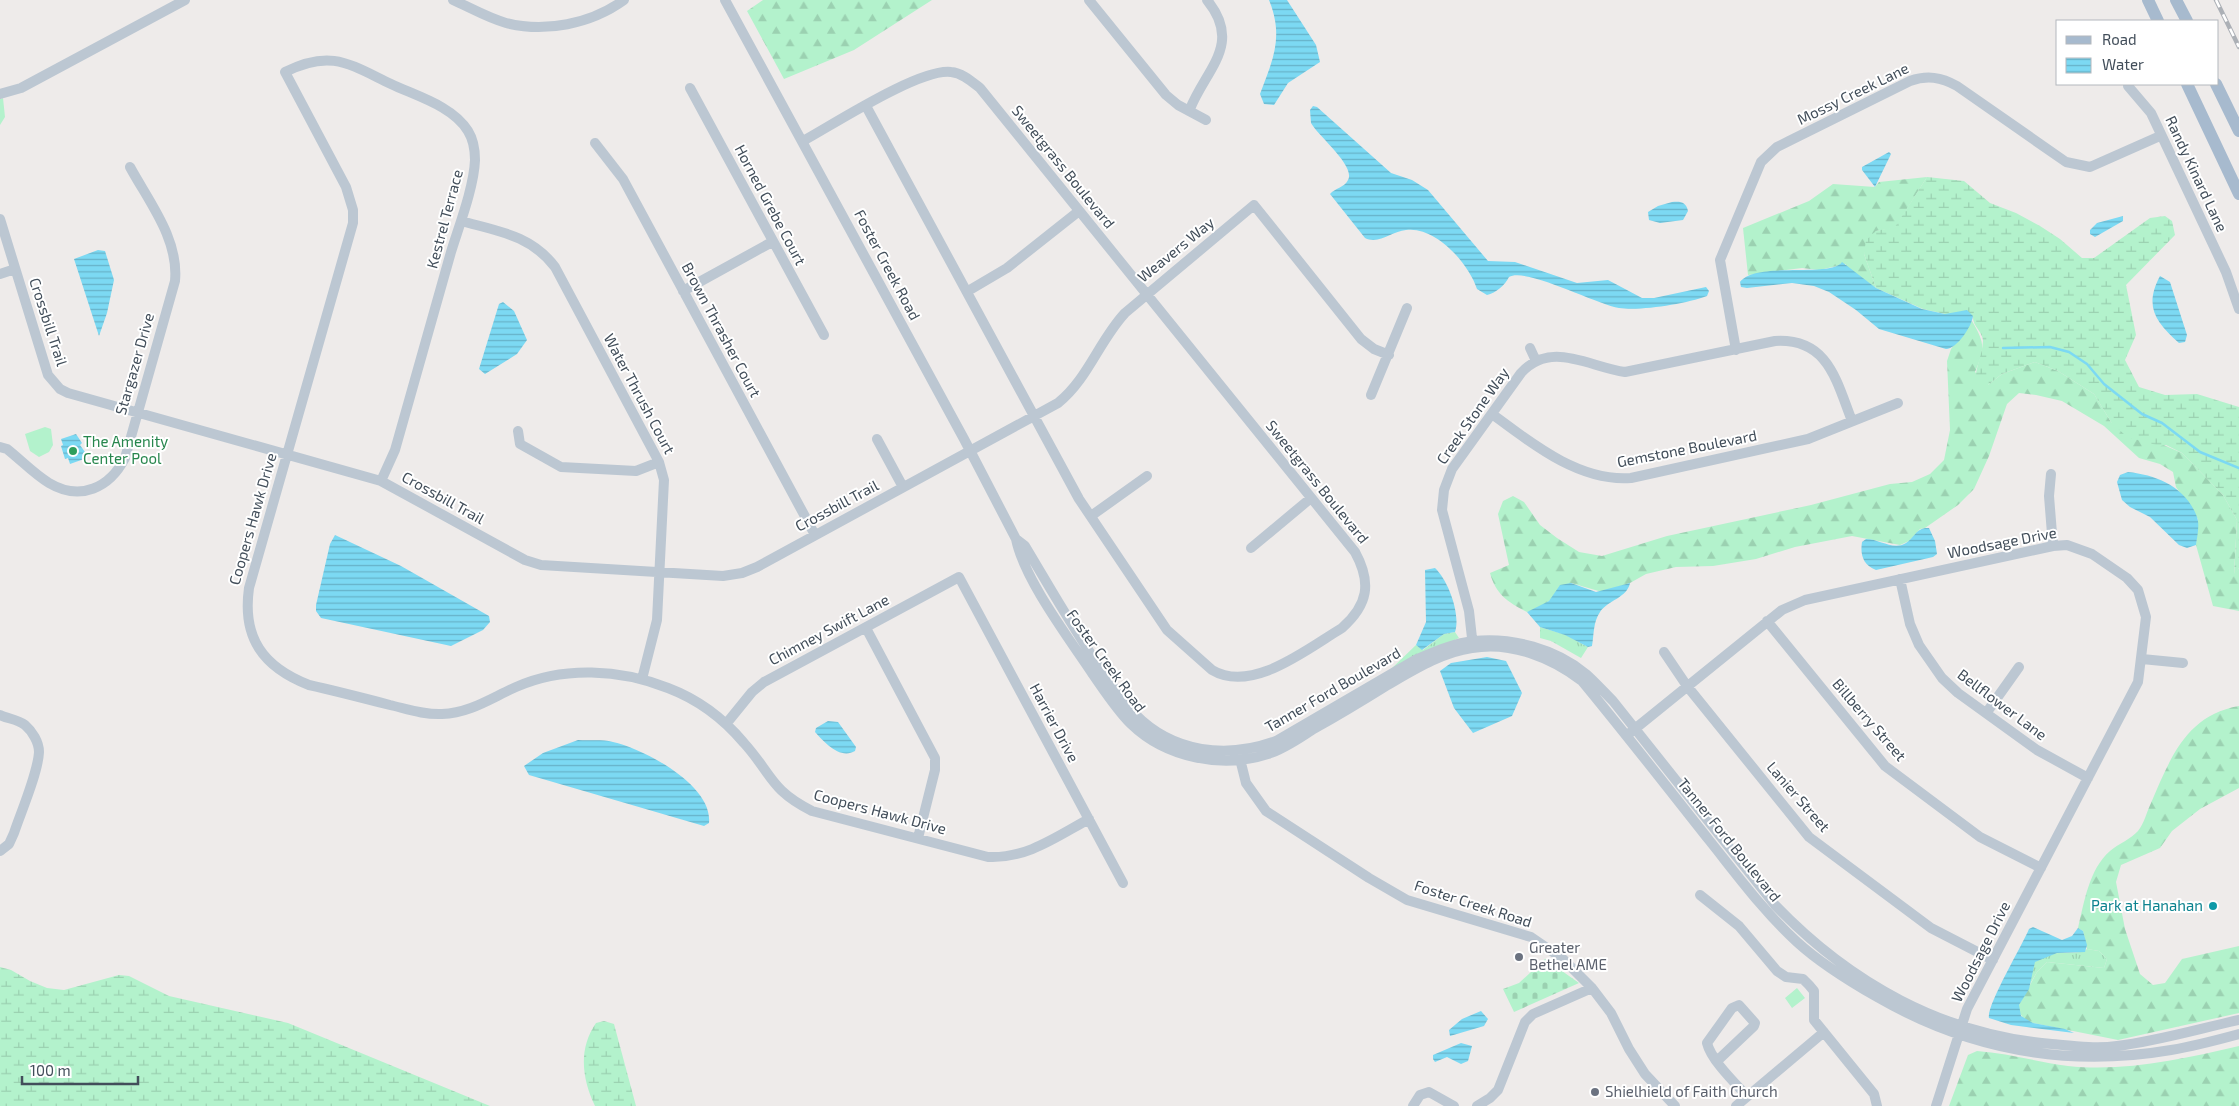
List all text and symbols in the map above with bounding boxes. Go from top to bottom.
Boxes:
legend [2056,20,2219,85]
text: Road [2102,30,2137,48]
text: Water [2102,55,2144,73]
street label: Mossy Creek Lane [1794,58,1911,128]
street label: Sweetgrass Boulevard [1009,101,1119,232]
street label: Randy Kinard Lane [2162,113,2232,234]
street label: Horned Grebe Court [732,141,810,268]
street label: Kestrel Terrace [422,167,466,270]
street label: Foster Creek Road [851,206,925,323]
street label: Weavers Way [1134,213,1217,286]
street label: Brown Thrasher Court [679,259,765,400]
street label: Crossbill Trail [26,275,72,369]
street label: Stargazer Drive [111,311,157,417]
street label: Water Thrush Court [601,330,679,457]
street label: Creek Stone Way [1432,364,1512,467]
street label: Sweetgrass Boulevard [1263,416,1373,547]
street label: Gemstone Boulevard [1615,426,1758,470]
place label: The Amenity Center Pool [83,432,168,467]
marker: The Amenity Center Pool [67,445,79,457]
street label: Coopers Hawk Drive [225,451,279,587]
street label: Crossbill Trail [399,467,488,527]
street label: Crossbill Trail [792,475,882,535]
street label: Woodsage Drive [1946,523,2058,561]
street label: Chimney Swift Lane [765,590,892,668]
street label: Foster Creek Road [1063,606,1150,715]
street label: Tanner Ford Boulevard [1261,643,1404,735]
street label: Bellflower Lane [1955,665,2051,744]
street label: Billberry Street [1829,674,1911,764]
street label: Harrier Drive [1027,680,1083,765]
street label: Lanier Street [1763,758,1834,835]
street label: Tanner Ford Boulevard [1674,774,1785,905]
street label: Coopers Hawk Drive [812,785,948,837]
street label: Foster Creek Road [1412,876,1534,931]
place label: Park at Hanahan [2091,896,2203,914]
street label: Woodsage Drive [1947,898,2013,1005]
marker: Park at Hanahan [2207,900,2219,912]
place label: Greater Bethel AME [1529,938,1607,973]
marker: Greater Bethel AME [1513,951,1525,963]
scale bar [22,1054,139,1086]
text: 100 m [30,1061,71,1079]
place label: Shielhield of Faith Church [1605,1082,1778,1100]
marker: Shielhield of Faith Church [1589,1086,1601,1098]

